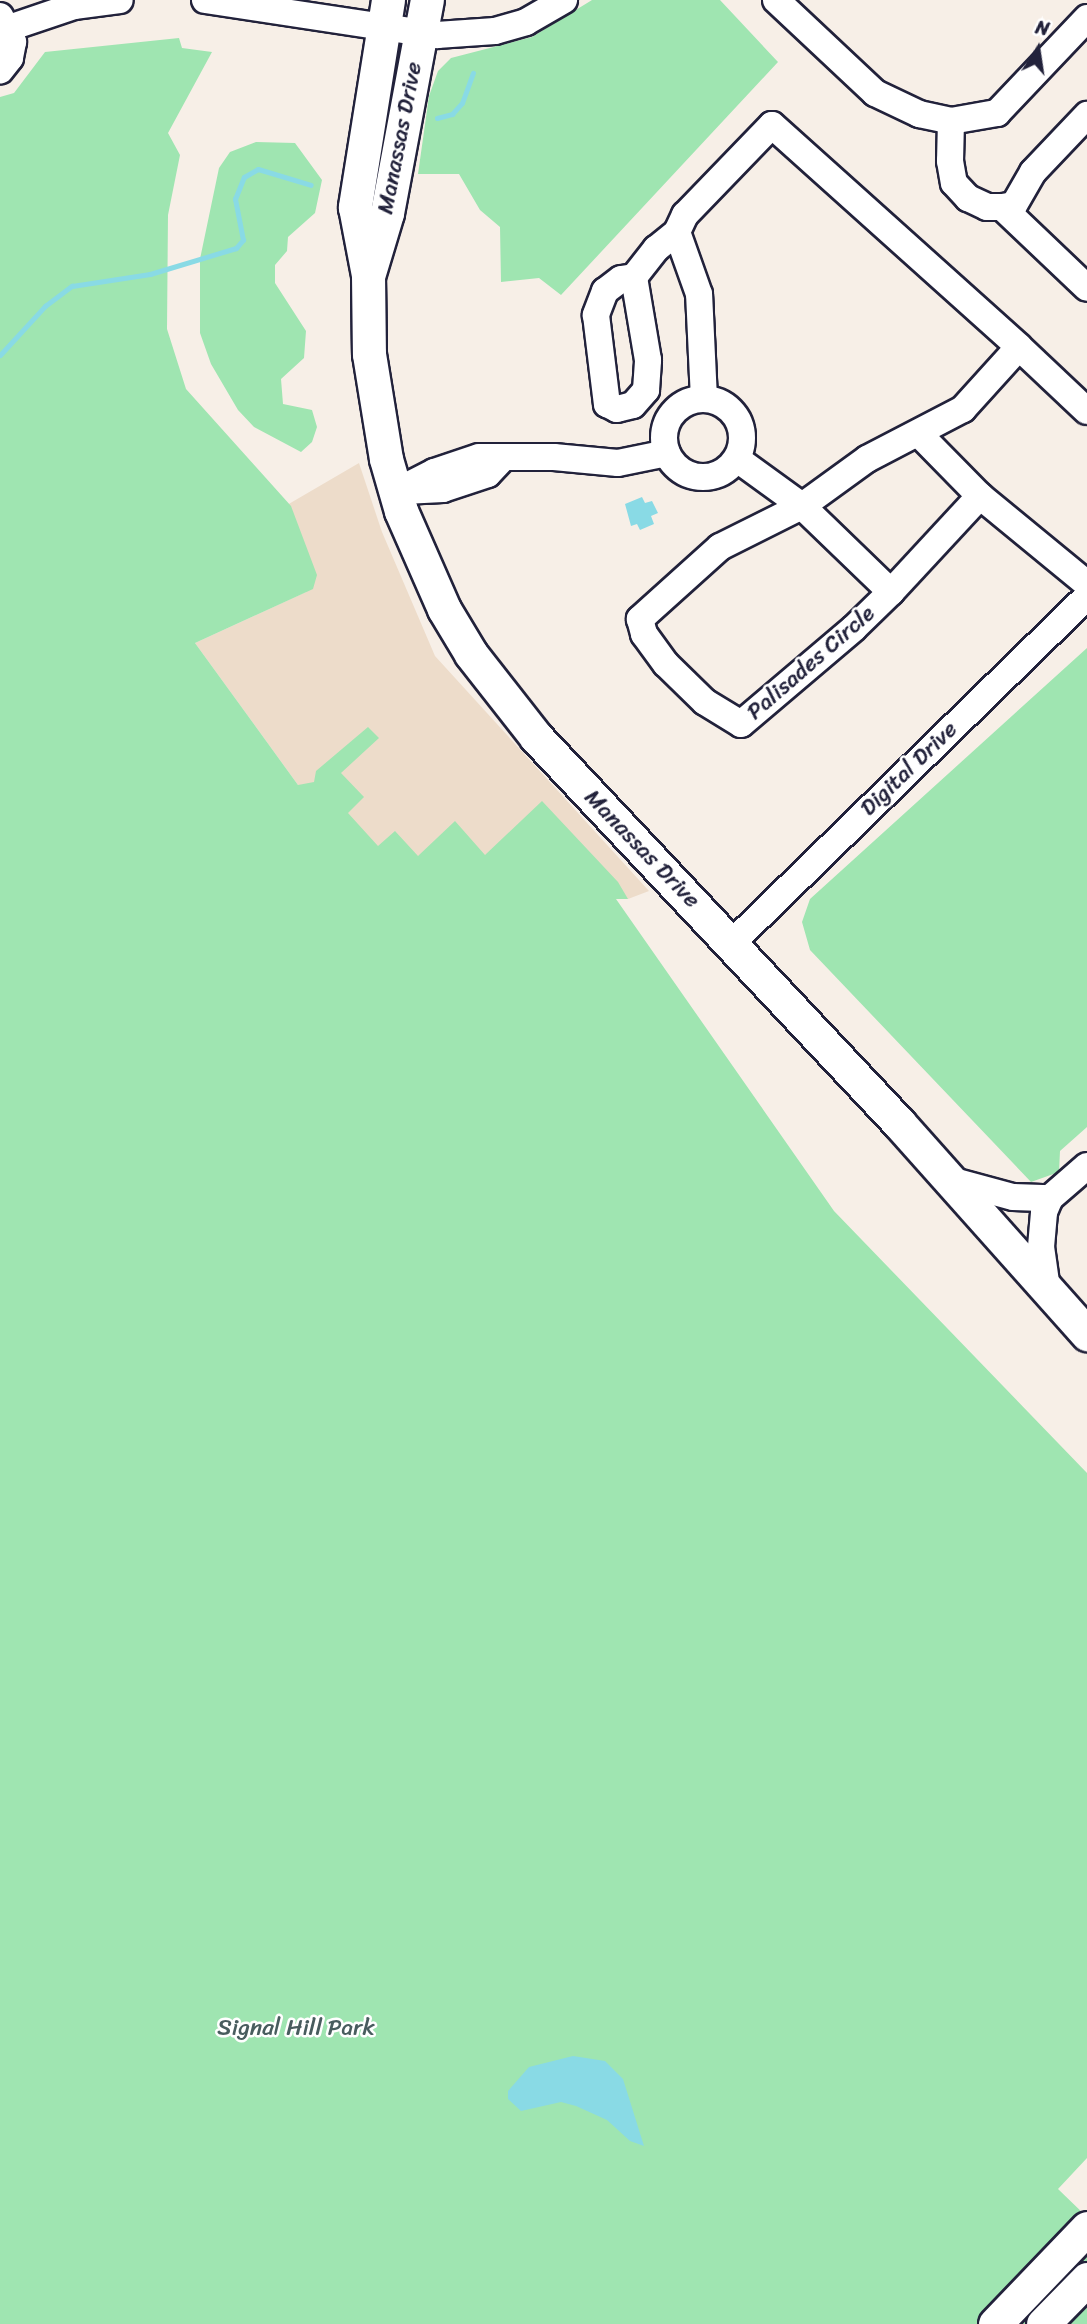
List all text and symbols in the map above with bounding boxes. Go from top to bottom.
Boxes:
text: N [1033,10,1052,45]
north arrow [1003,14,1073,84]
street label: Manassas Drive [372,60,428,216]
street label: Palisades Circle [741,600,881,726]
street label: Digital Drive [855,716,963,822]
street label: Manassas Drive [578,784,706,914]
park label: Signal Hill Park [217,2014,375,2042]

